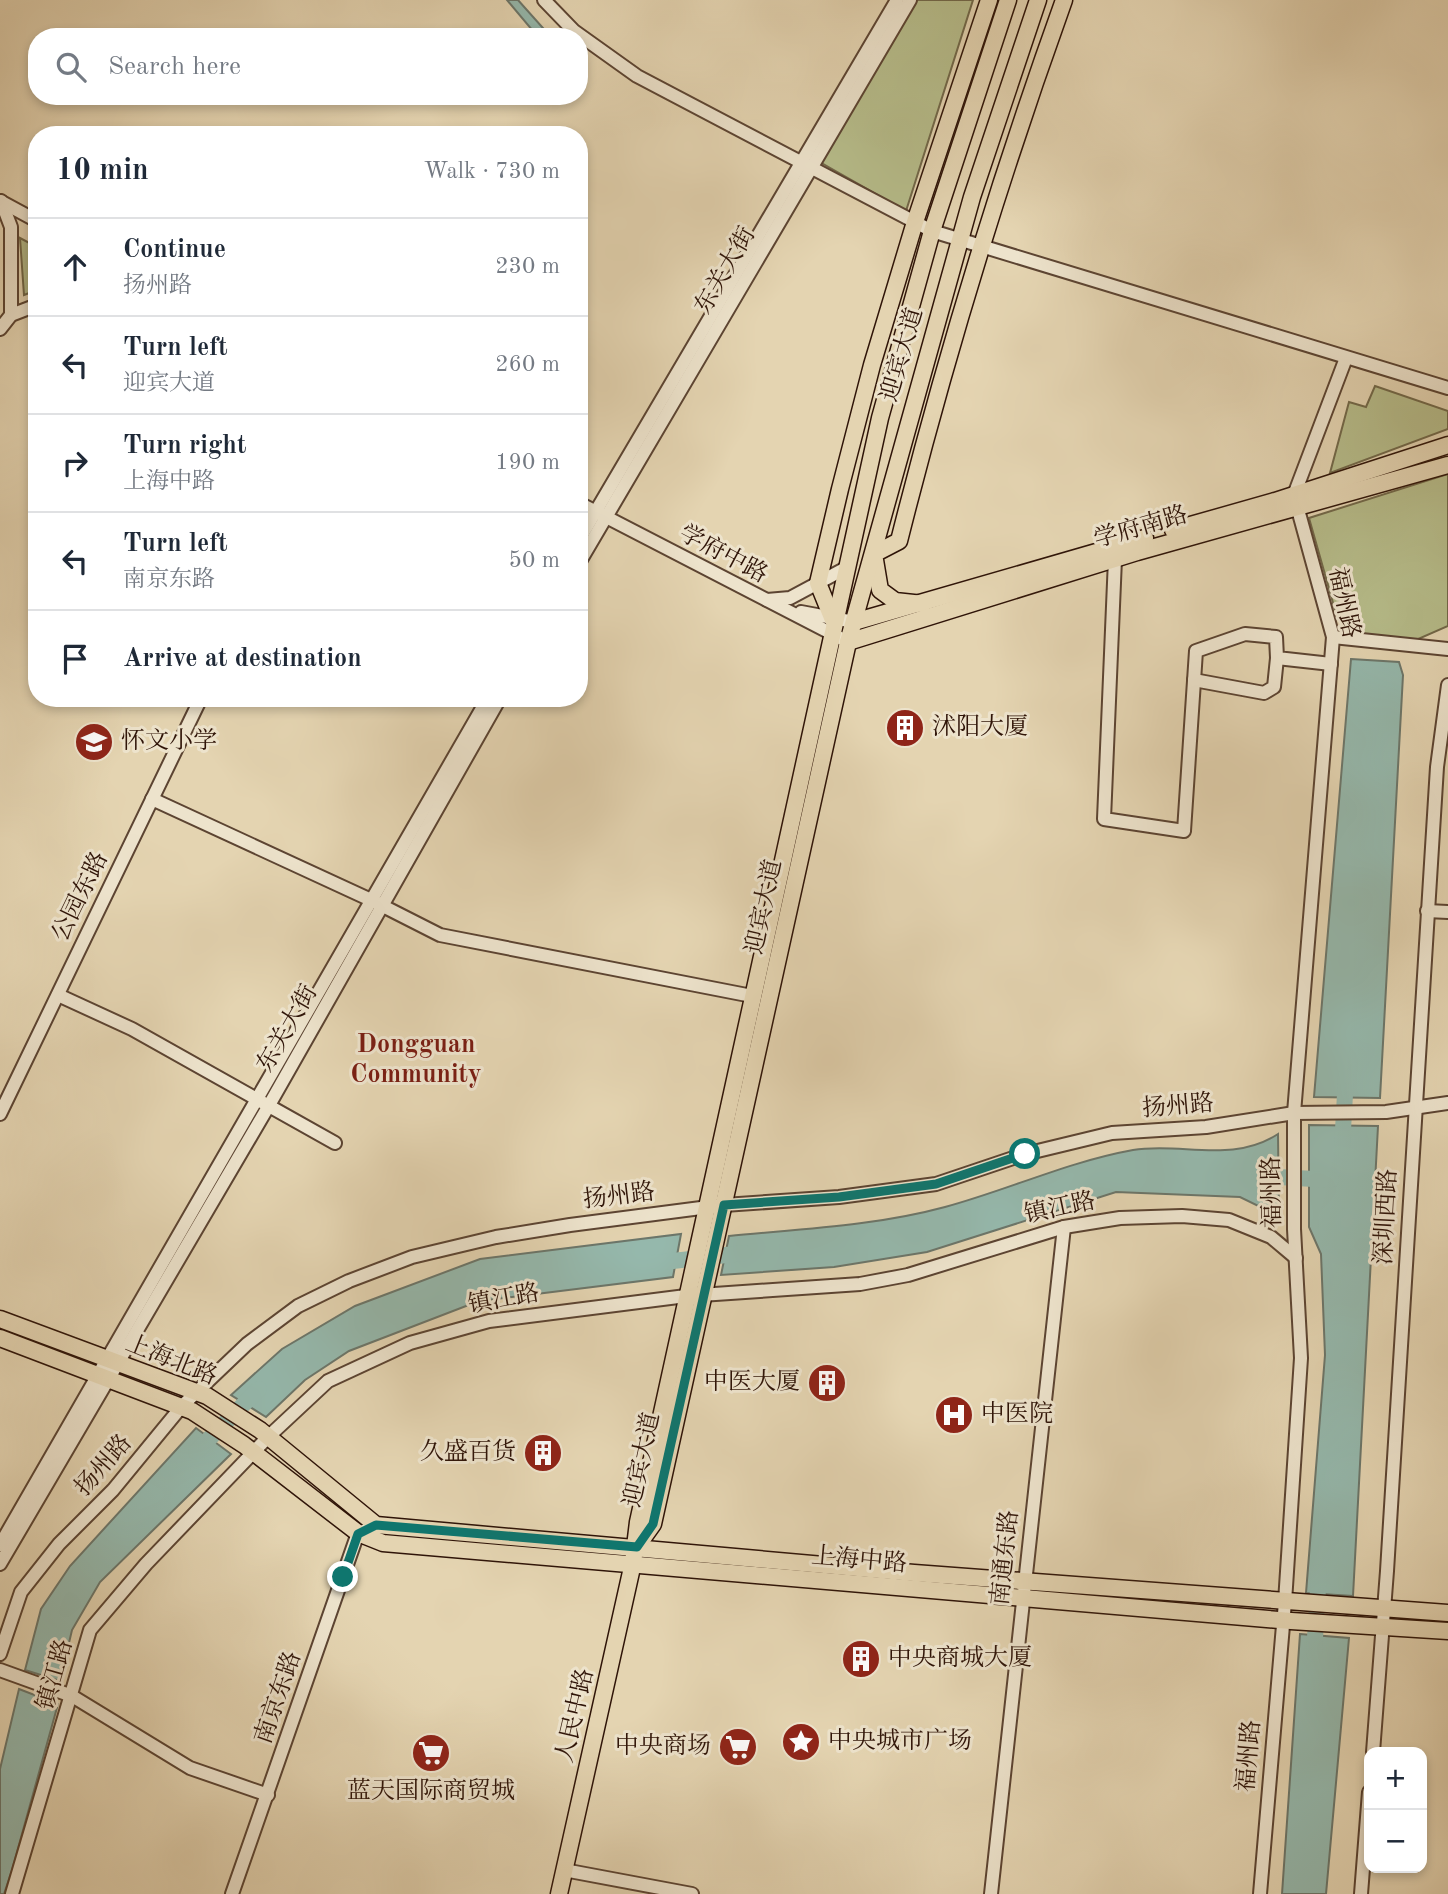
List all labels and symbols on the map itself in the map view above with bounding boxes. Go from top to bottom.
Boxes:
street label: 东关大街 [689,222,760,319]
street label: 迎宾大道 [875,305,928,404]
street label: 学府南路 [1091,500,1190,553]
street label: 学府中路 [675,519,772,588]
street label: 福州路 [1324,565,1365,641]
building icon: 沭阳大厦 [884,707,926,749]
place label: 沭阳大厦 [932,713,1028,740]
school or university icon: 怀文小学 [73,721,115,763]
place label: 怀文小学 [121,727,217,754]
street label: 公园东路 [46,847,113,945]
street label: 迎宾大道 [740,857,787,956]
street label: 东关大街 [251,980,322,1077]
district label: Dongguan Community [350,1032,482,1088]
street label: 扬州路 [1141,1089,1215,1122]
route start [1009,1138,1040,1169]
street label: 福州路 [1257,1156,1286,1228]
street label: 深圳西路 [1370,1168,1401,1266]
street label: 扬州路 [581,1178,656,1213]
street label: 镇江路 [1022,1187,1098,1228]
street label: 镇江路 [466,1279,542,1318]
street label: 上海北路 [122,1329,221,1390]
building icon: 中医大厦 [806,1362,848,1404]
place label: 中医大厦 [704,1368,800,1395]
hospital icon: 中医院 [933,1394,975,1436]
place label: 中医院 [981,1400,1053,1427]
street label: 迎宾大道 [618,1410,665,1509]
street label: 扬州路 [69,1429,137,1501]
building icon: 久盛百货 [522,1432,564,1474]
place label: 久盛百货 [420,1438,516,1465]
street label: 南通东路 [986,1509,1023,1607]
street label: 上海中路 [810,1542,908,1577]
route end [327,1561,358,1592]
street label: 镇江路 [32,1636,77,1713]
building icon: 中央商城大厦 [840,1638,882,1680]
place label: 中央商城大厦 [888,1644,1032,1671]
street label: 南京东路 [249,1648,306,1747]
street label: 人民中路 [551,1666,598,1765]
street label: 福州路 [1232,1719,1265,1793]
place icon: 中央城市广场 [780,1721,822,1763]
supermarket icon: 中央商场 [717,1726,759,1768]
place label: 中央城市广场 [828,1727,972,1754]
supermarket icon: 蓝天国际商贸城 [410,1732,452,1774]
place label: 中央商场 [615,1732,711,1759]
place label: 蓝天国际商贸城 [347,1777,515,1804]

